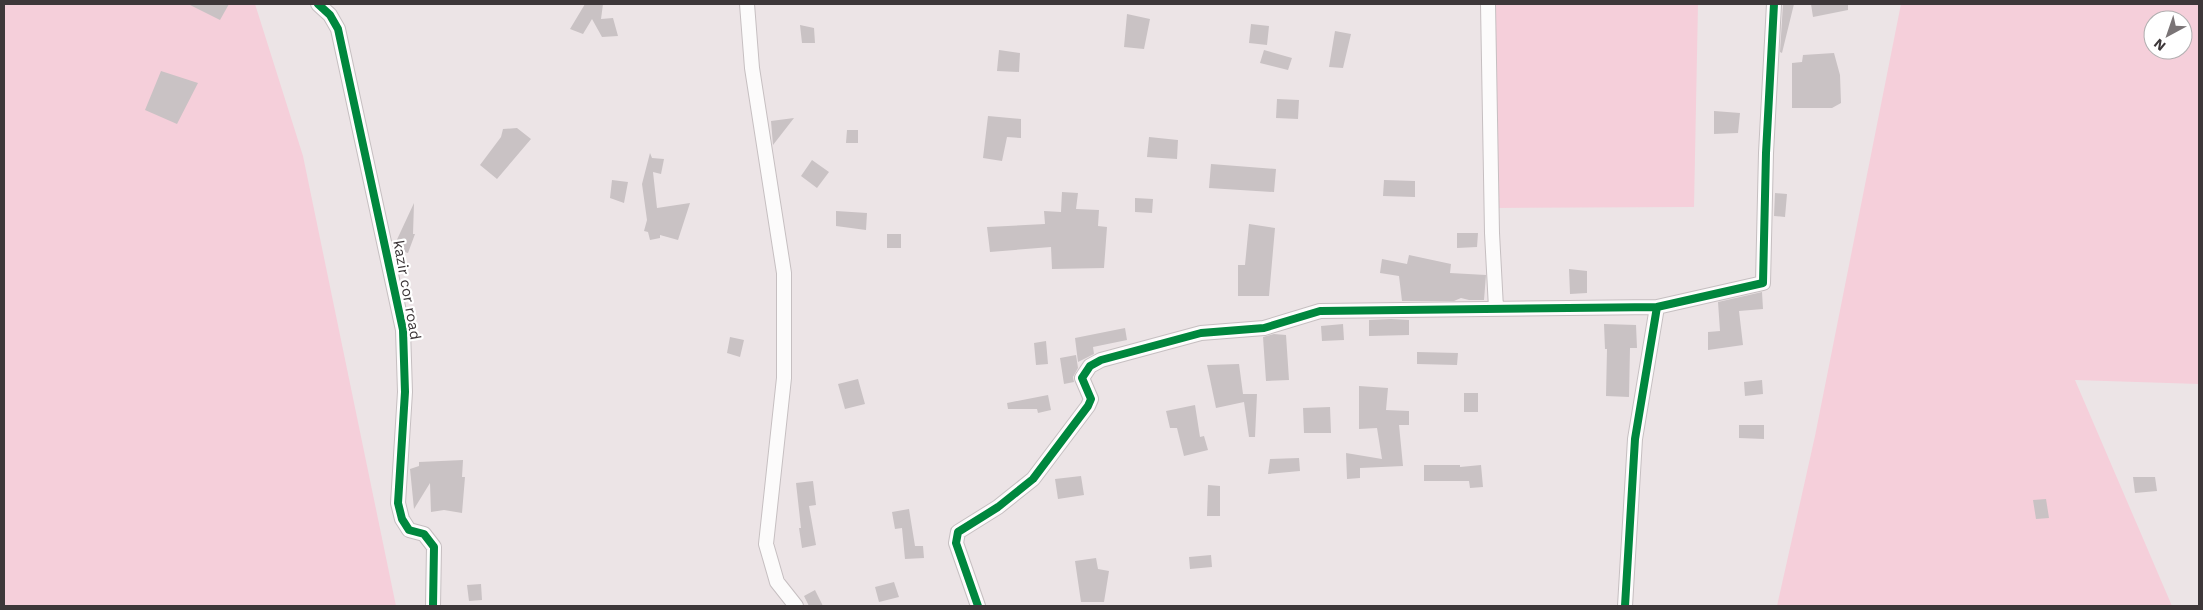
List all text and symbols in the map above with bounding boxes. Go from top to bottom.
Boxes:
north arrow [2143,10,2193,60]
text: N [2151,35,2169,54]
street label: kazir cor road [389,239,425,341]

